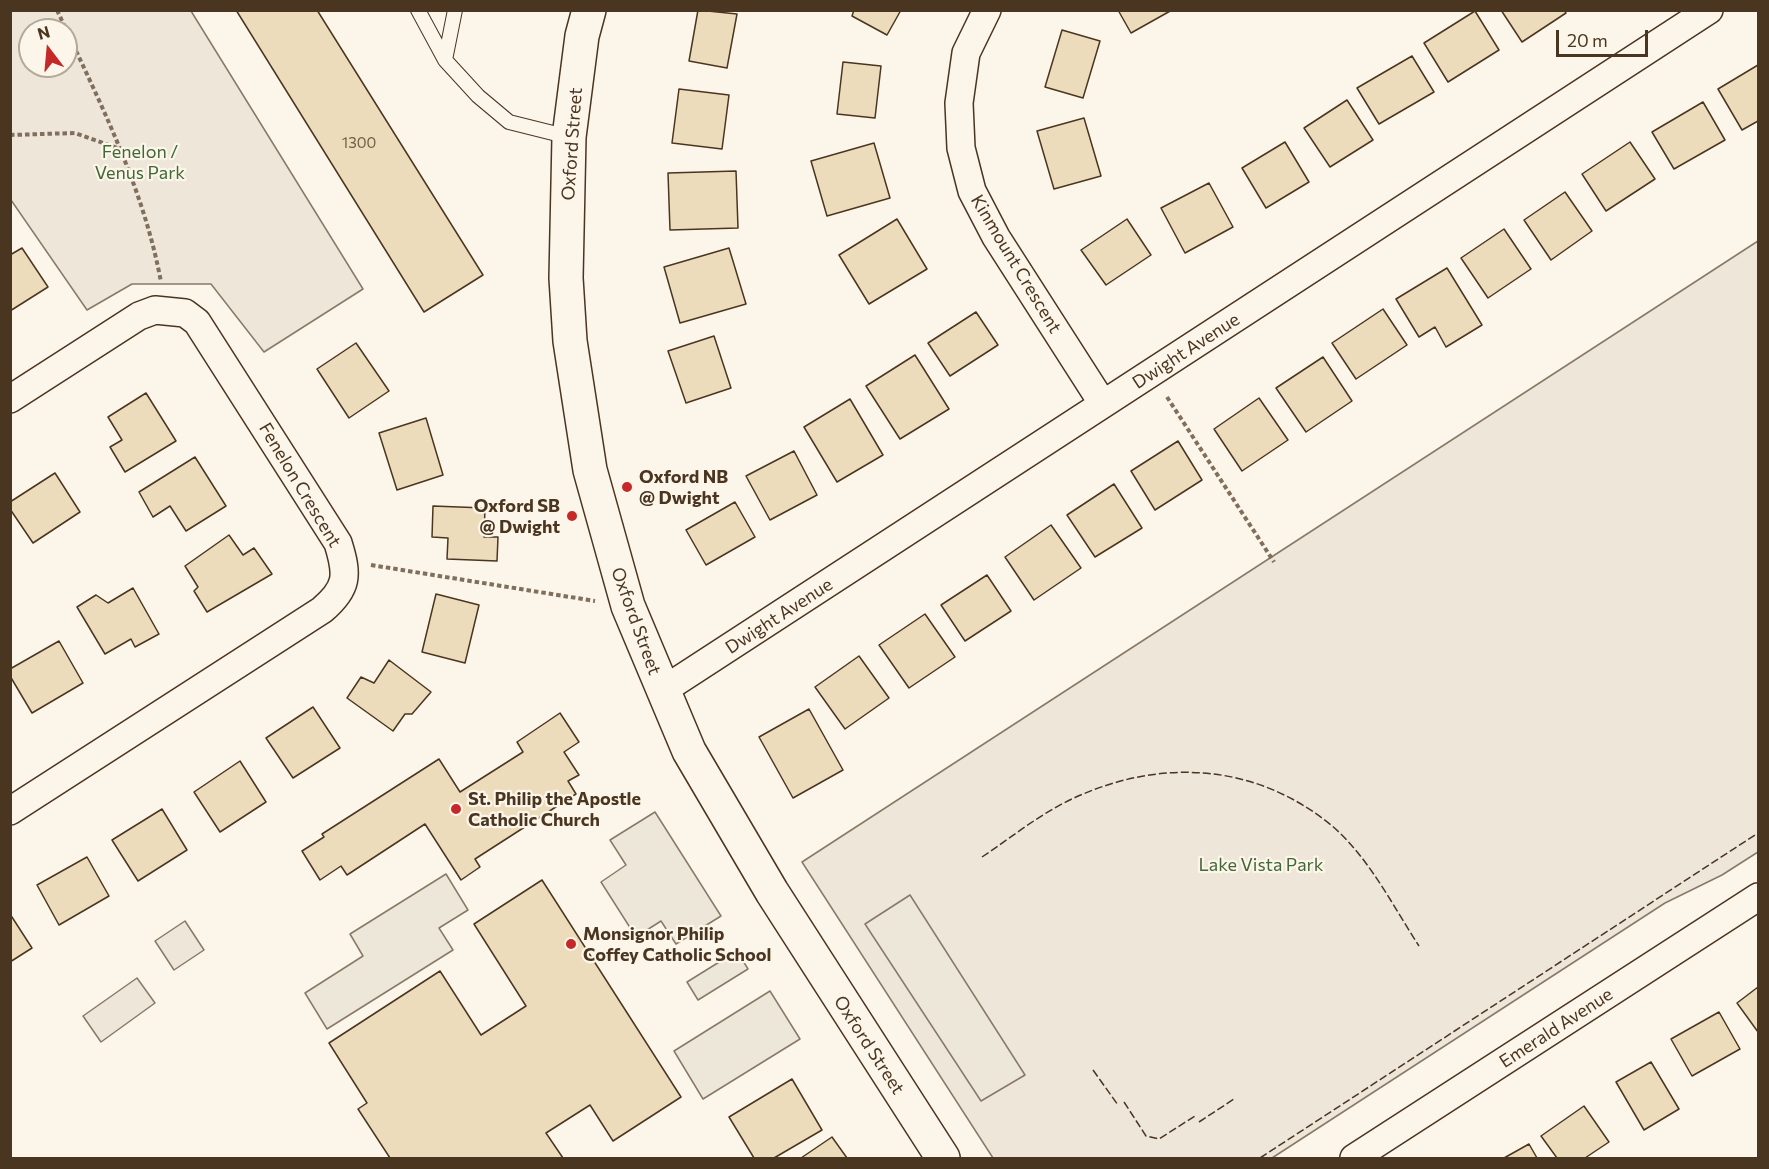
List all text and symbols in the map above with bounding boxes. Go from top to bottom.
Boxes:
north arrow [18,18,78,78]
scale bar [1559,18,1650,56]
text: N [35,21,52,43]
text: 20 m [1567,29,1608,51]
street label: Oxford Street [557,87,587,201]
house number: 1300 [342,134,376,152]
park label: Fenelon / Venus Park [95,141,185,184]
street label: Kinmount Crescent [966,191,1066,337]
street label: Dwight Avenue [1128,308,1244,394]
street label: Fenelon Crescent [254,419,346,551]
place label: Oxford NB @ Dwight [639,466,728,508]
marker: Oxford NB @ Dwight [620,480,634,494]
place label: Oxford SB @ Dwight [474,495,560,538]
marker: Oxford SB @ Dwight [565,509,579,523]
street label: Oxford Street [607,564,665,678]
street label: Dwight Avenue [721,573,837,659]
place label: St. Philip the Apostle Catholic Church [468,788,641,830]
marker: St. Philip the Apostle Catholic Church [449,802,463,816]
park label: Lake Vista Park [1198,854,1324,876]
place label: Monsignor Philip Coffey Catholic School [583,923,771,966]
marker: Monsignor Philip Coffey Catholic School [564,937,578,951]
street label: Emerald Avenue [1495,983,1617,1073]
street label: Oxford Street [829,992,909,1098]

